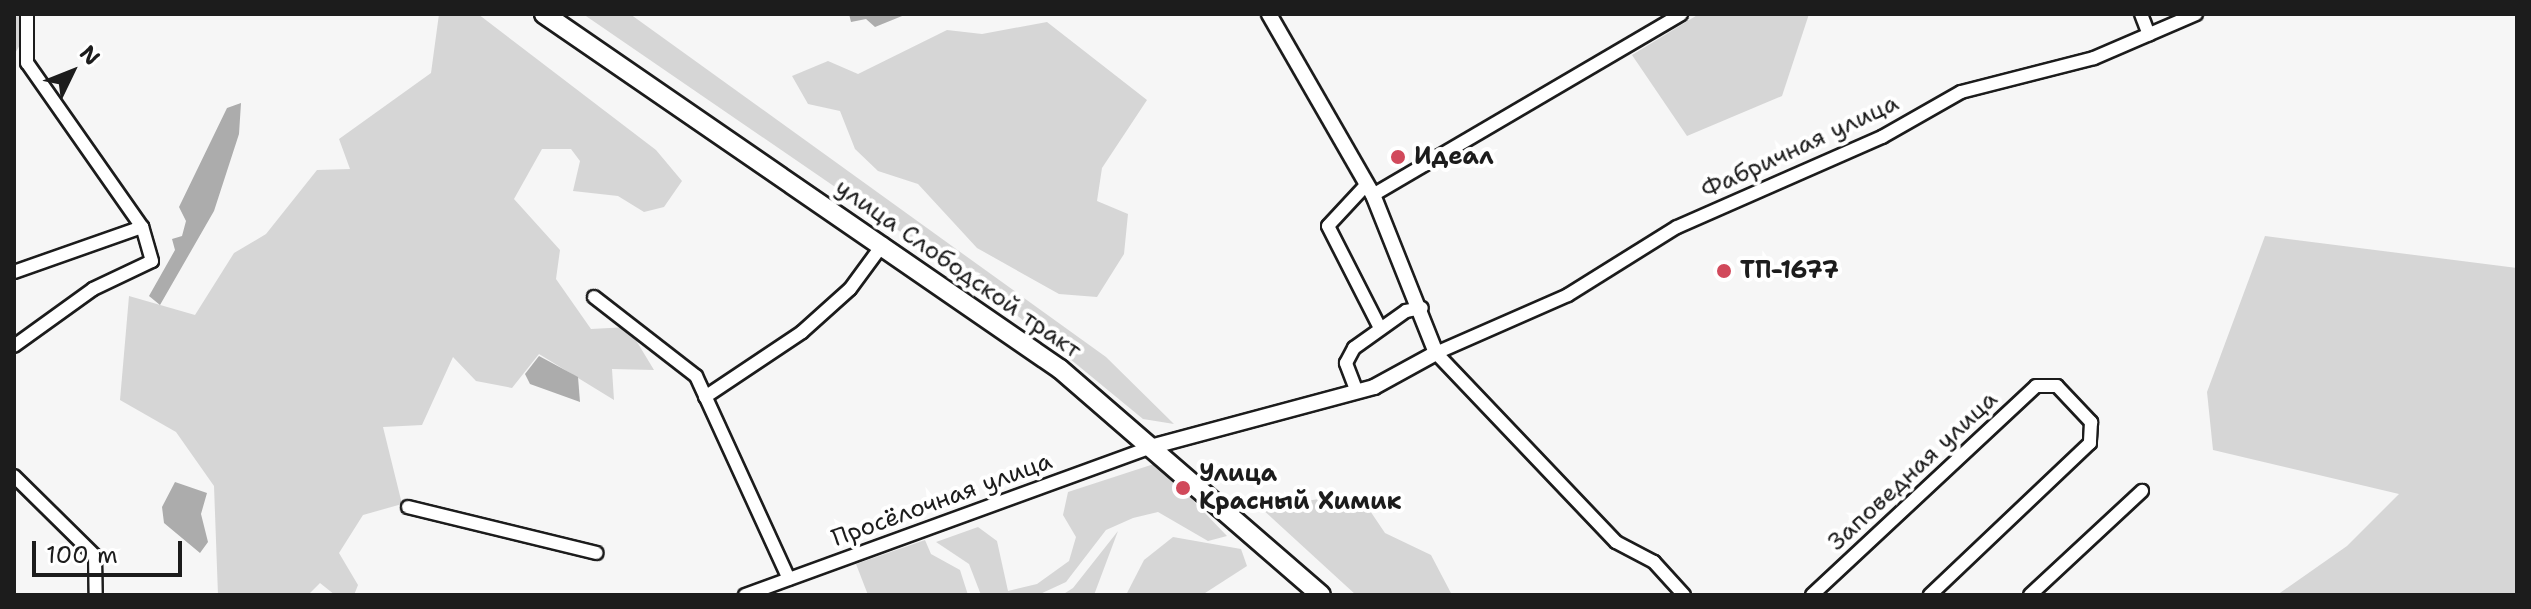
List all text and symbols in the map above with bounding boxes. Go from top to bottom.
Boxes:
north arrow [32,32,112,112]
text: N [73,39,106,72]
street label: Фабричная улица [1697,89,1903,205]
place label: Идеал [1414,143,1494,171]
marker: Идеал [1389,148,1407,166]
street label: улица Слободской тракт [830,173,1086,365]
place label: ТП-1677 [1740,257,1839,285]
marker: ТП-1677 [1715,262,1733,280]
street label: Заповедная улица [1822,385,2004,557]
street label: Просёлочная улица [828,447,1056,553]
place label: Улица Красный Химик [1199,460,1402,516]
marker: Улица Красный Химик [1174,479,1192,497]
scale bar [36,525,186,575]
text: 100 m [46,539,118,571]

